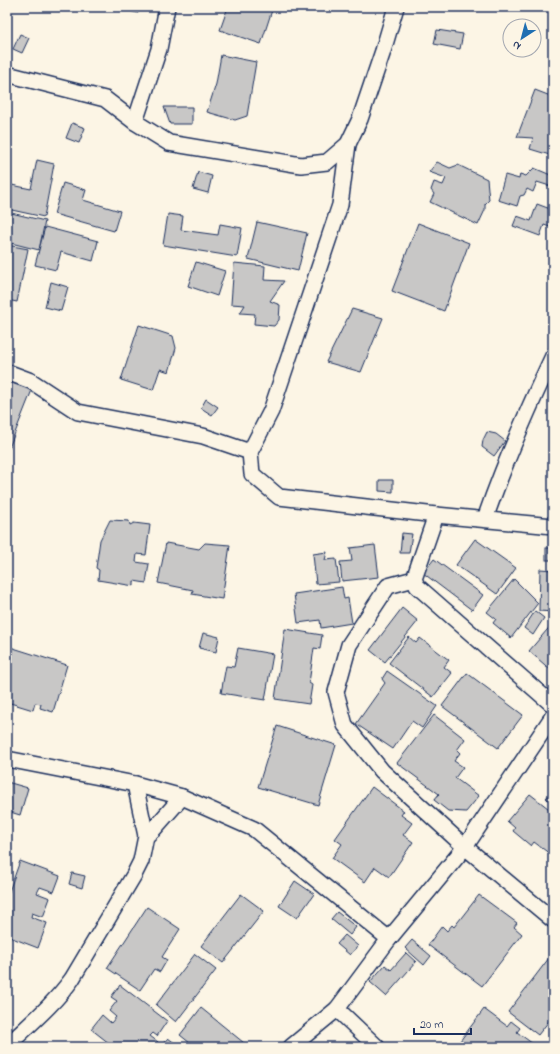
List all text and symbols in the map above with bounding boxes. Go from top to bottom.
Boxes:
north arrow [502,18,542,58]
text: N [509,37,524,54]
scale bar [414,1010,471,1036]
text: 20 m [420,1016,443,1034]

